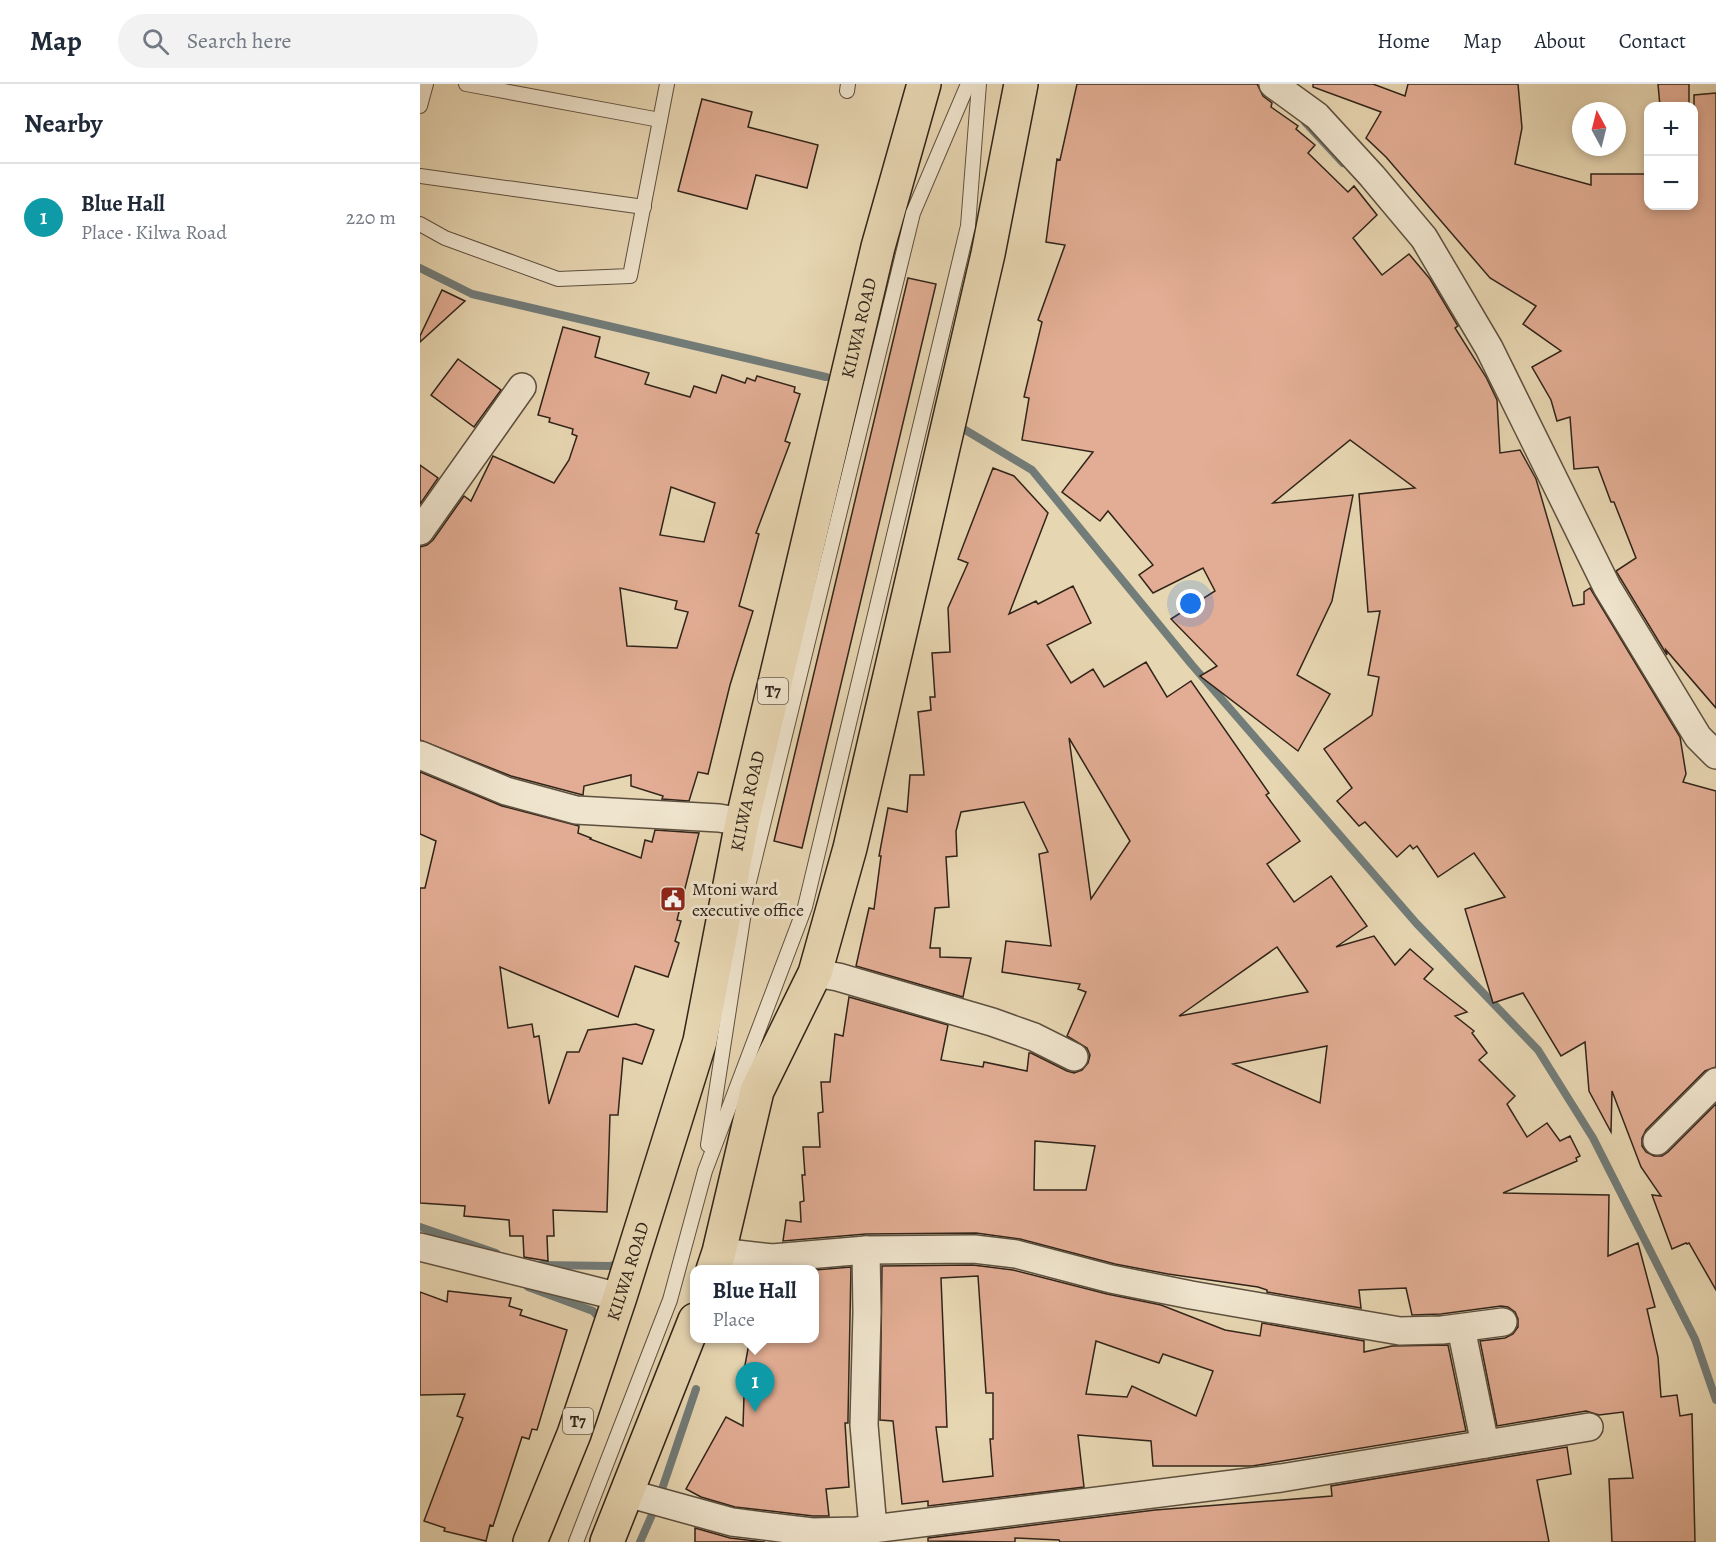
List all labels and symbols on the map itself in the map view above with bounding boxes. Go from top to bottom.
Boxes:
north arrow [1572,102,1626,156]
street label: KILWA ROAD [835,275,882,381]
your location [1176,589,1205,618]
road number: T7 [758,678,788,704]
street label: KILWA ROAD [725,748,770,853]
place label: Mtoni ward executive office [692,877,804,922]
public building icon: Mtoni ward executive office [658,884,688,914]
street label: KILWA ROAD [601,1219,655,1324]
pin: 1 [736,1362,774,1412]
road number: T7 [563,1408,593,1434]

